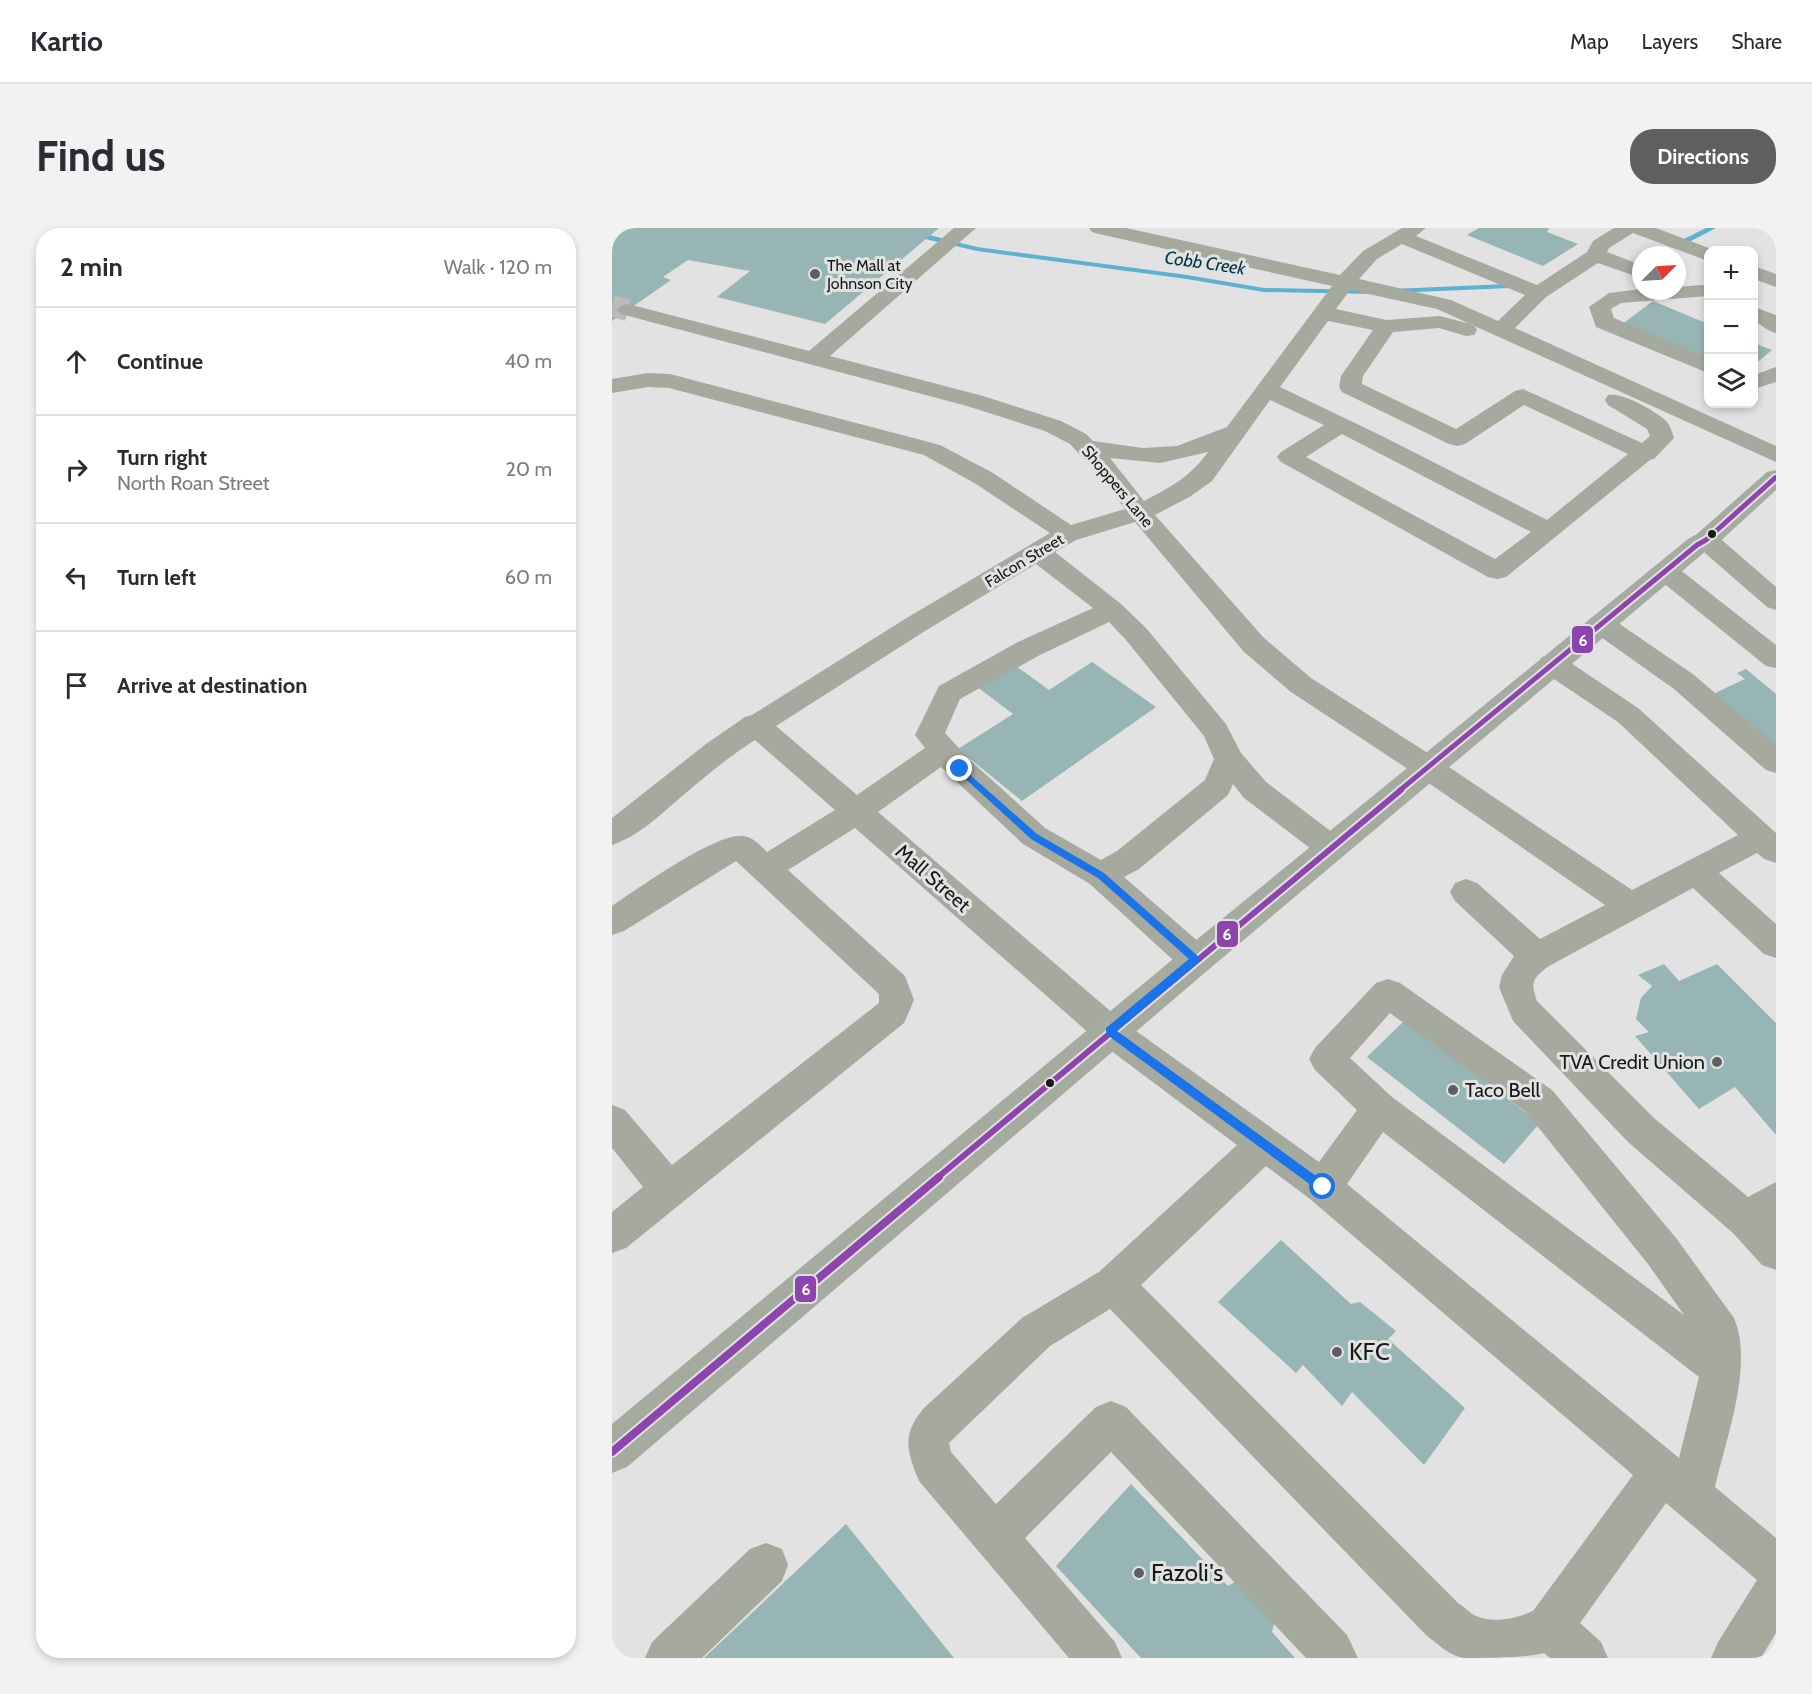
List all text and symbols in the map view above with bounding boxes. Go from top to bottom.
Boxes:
text: Kartio [30,24,103,58]
text: Map [1570,29,1609,54]
text: Layers [1642,29,1698,54]
text: Share [1731,29,1782,54]
button: Directions [1630,129,1776,184]
text: Find us [36,130,165,182]
water label: Cobb Creek [1163,246,1248,280]
north arrow [1632,246,1686,300]
map controls [1704,246,1758,408]
button: + [1704,246,1758,300]
text: 2 min [60,251,123,283]
text: Walk · 120 m [444,255,552,279]
place label: The Mall at Johnson City [826,256,912,293]
marker: The Mall at Johnson City [808,267,822,281]
button: − [1704,300,1758,354]
icon: ahead [60,345,93,378]
text: Continue [117,348,203,375]
text: 40 m [504,349,552,373]
button: layers [1704,354,1758,408]
street label: Shoppers Lane [1078,442,1157,531]
text: Turn right [117,444,207,471]
icon: right [60,453,93,486]
text: 20 m [506,457,552,481]
text: North Roan Street [117,471,270,495]
unlabelled marker [1706,528,1718,540]
street label: Falcon Street [981,529,1068,591]
icon: left [60,561,93,594]
text: Turn left [117,564,196,591]
text: 60 m [505,565,552,589]
line badge: 6 [1571,625,1594,654]
text: 6 [1579,631,1588,650]
icon: arrive [60,669,93,702]
text: Arrive at destination [117,672,307,699]
route end [946,755,972,781]
street label: Mall Street [891,839,975,917]
line badge: 6 [1216,920,1239,948]
text: 6 [1223,925,1232,944]
place label: TVA Credit Union [1559,1050,1705,1074]
marker: TVA Credit Union [1710,1055,1724,1069]
unlabelled marker [1044,1077,1056,1089]
place label: Taco Bell [1465,1078,1540,1102]
marker: Taco Bell [1446,1083,1460,1097]
route start [1309,1173,1335,1199]
line badge: 6 [794,1275,817,1303]
text: 6 [802,1280,811,1299]
place label: KFC [1349,1337,1390,1366]
marker: KFC [1330,1345,1344,1359]
place label: Fazoli's [1151,1558,1223,1587]
marker: Fazoli's [1132,1566,1146,1580]

